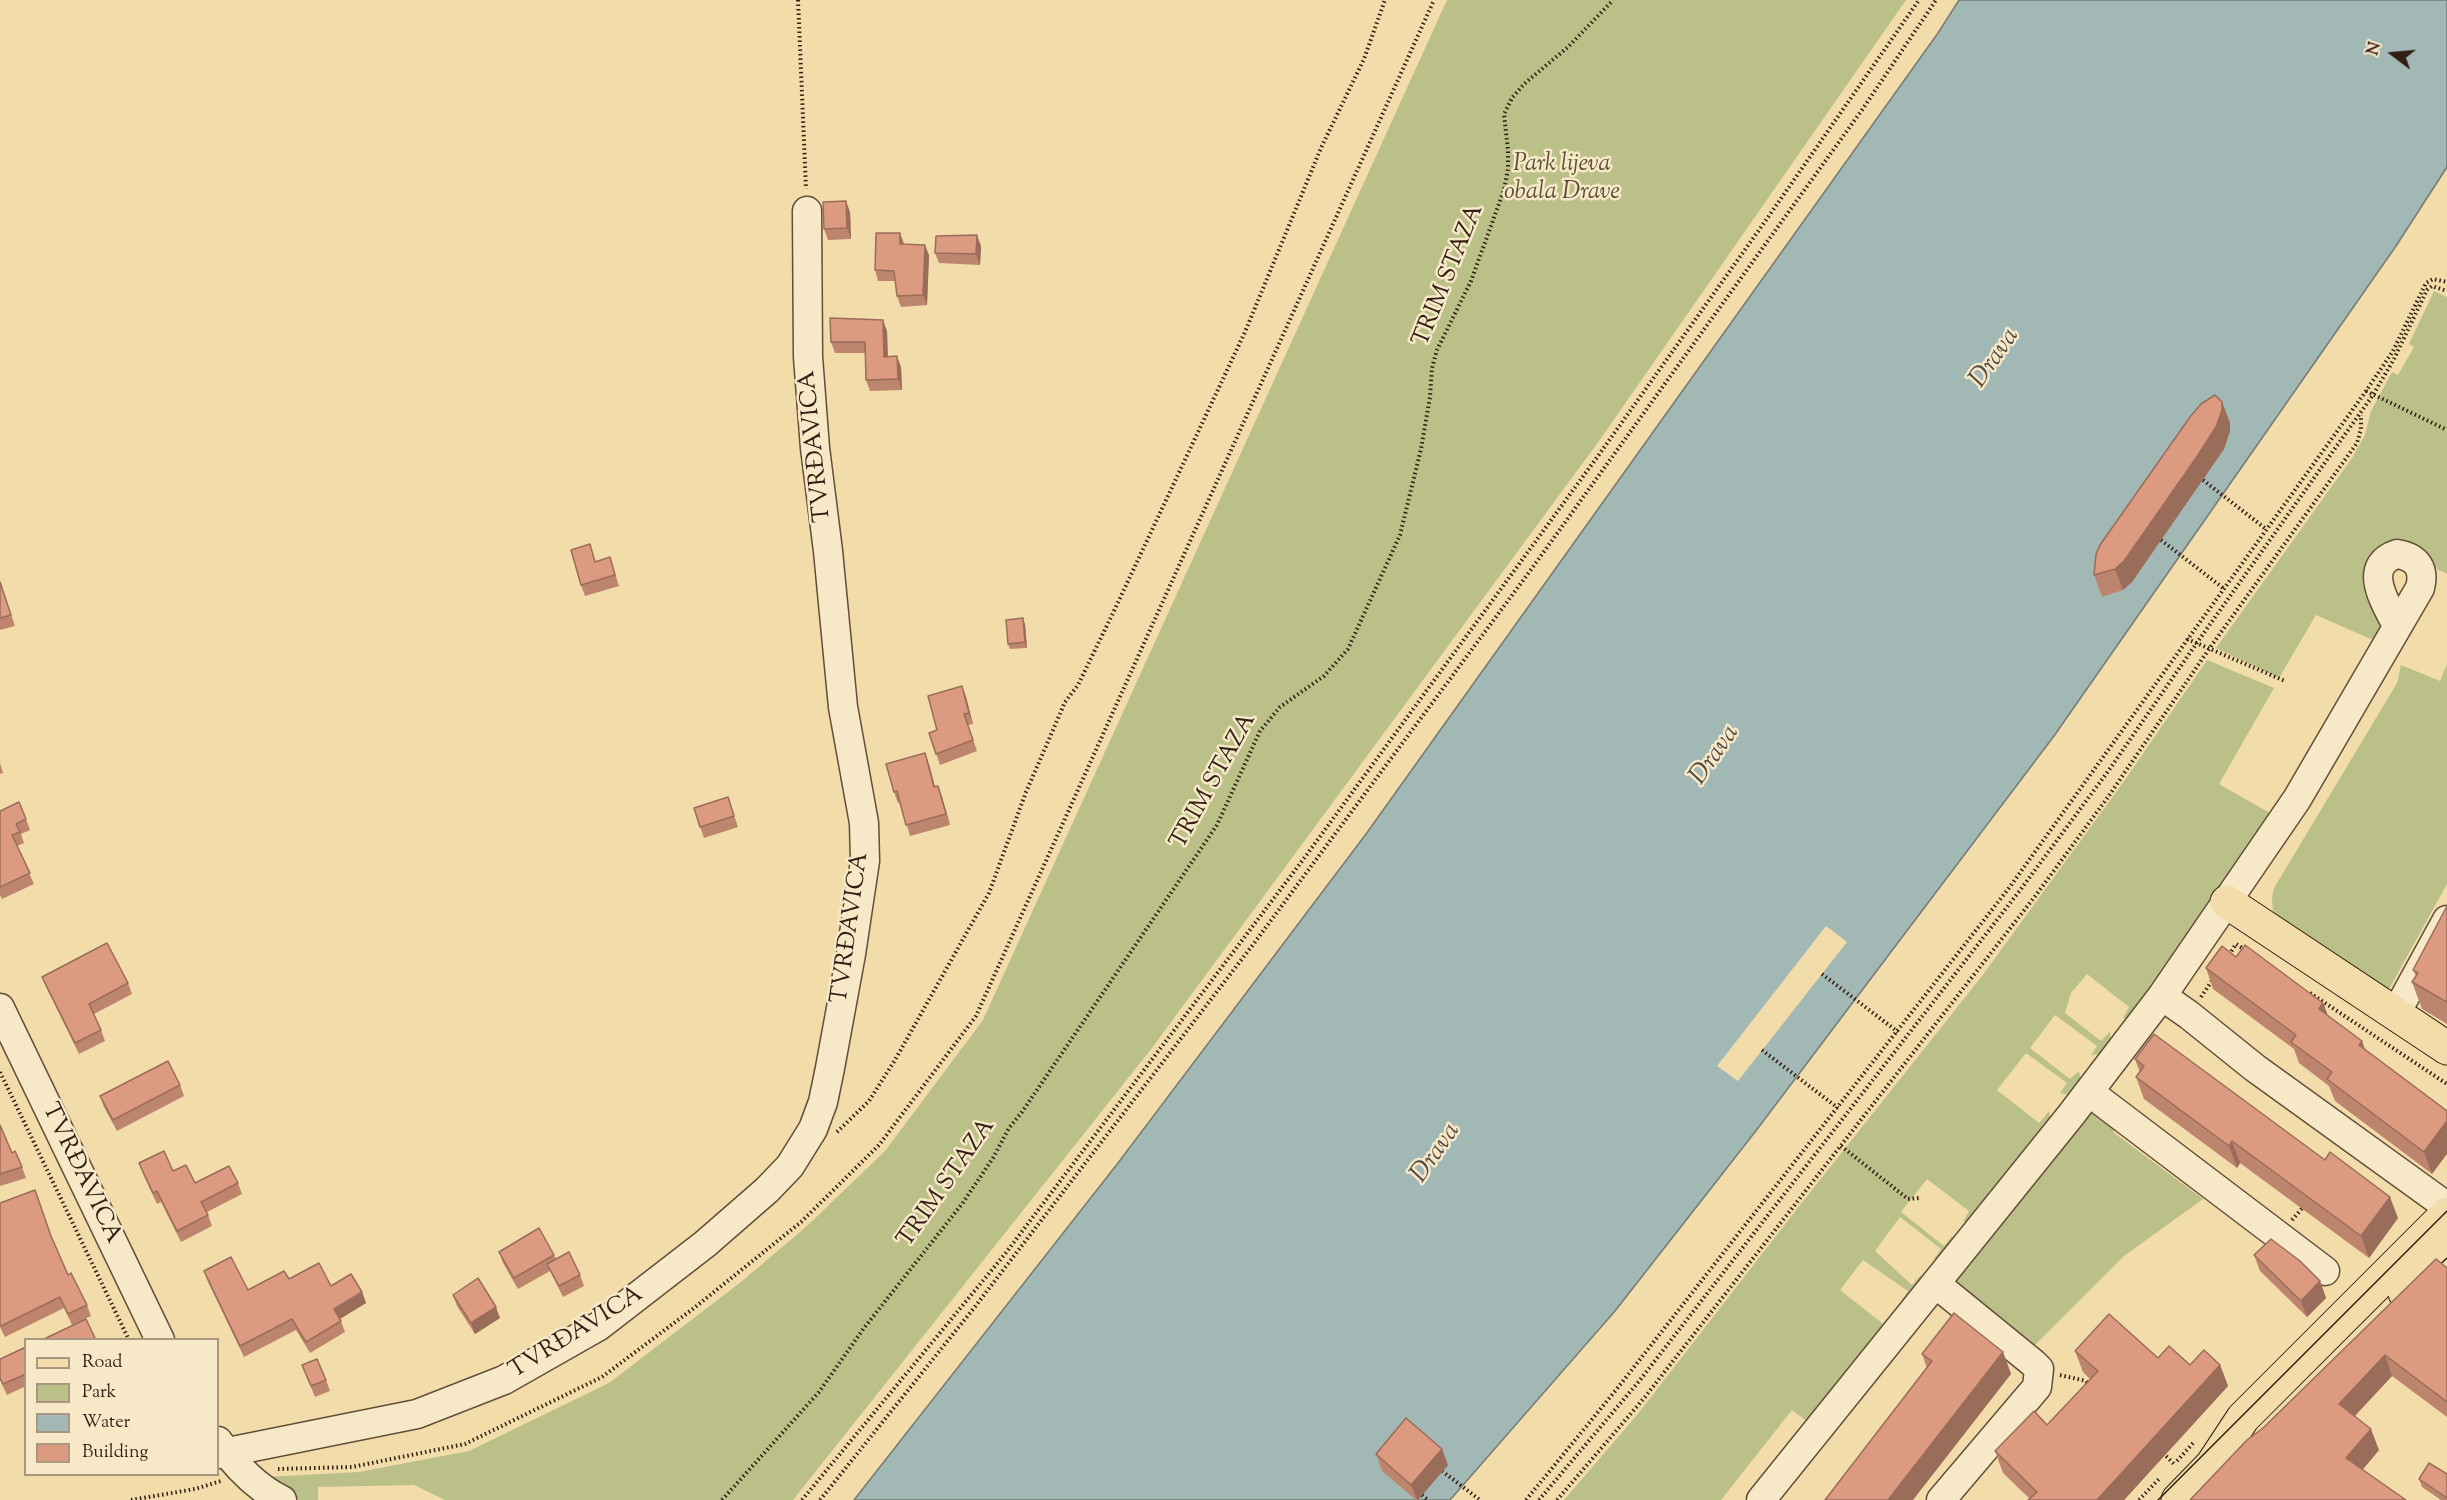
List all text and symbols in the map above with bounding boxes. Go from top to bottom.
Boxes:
north arrow [2363,24,2423,84]
text: N [2362,40,2388,58]
park label: Park lijeva obala Drave [1504,152,1620,208]
street label: TRIM STAZA [1408,201,1492,351]
water label: Drava [1964,323,2028,395]
street label: TVRĐAVICA [795,369,839,523]
street label: TRIM STAZA [1166,709,1264,855]
water label: Drava [1684,720,1748,792]
street label: TVRĐAVICA [827,851,877,1005]
street label: TVRĐAVICA [34,1099,126,1249]
street label: TRIM STAZA [893,1114,1003,1254]
water label: Drava [1405,1118,1469,1190]
street label: TVRĐAVICA [505,1281,649,1387]
legend [24,1338,219,1476]
text: Road [82,1350,122,1376]
text: Park [82,1380,116,1406]
text: Water [82,1410,130,1436]
text: Building [82,1440,148,1466]

